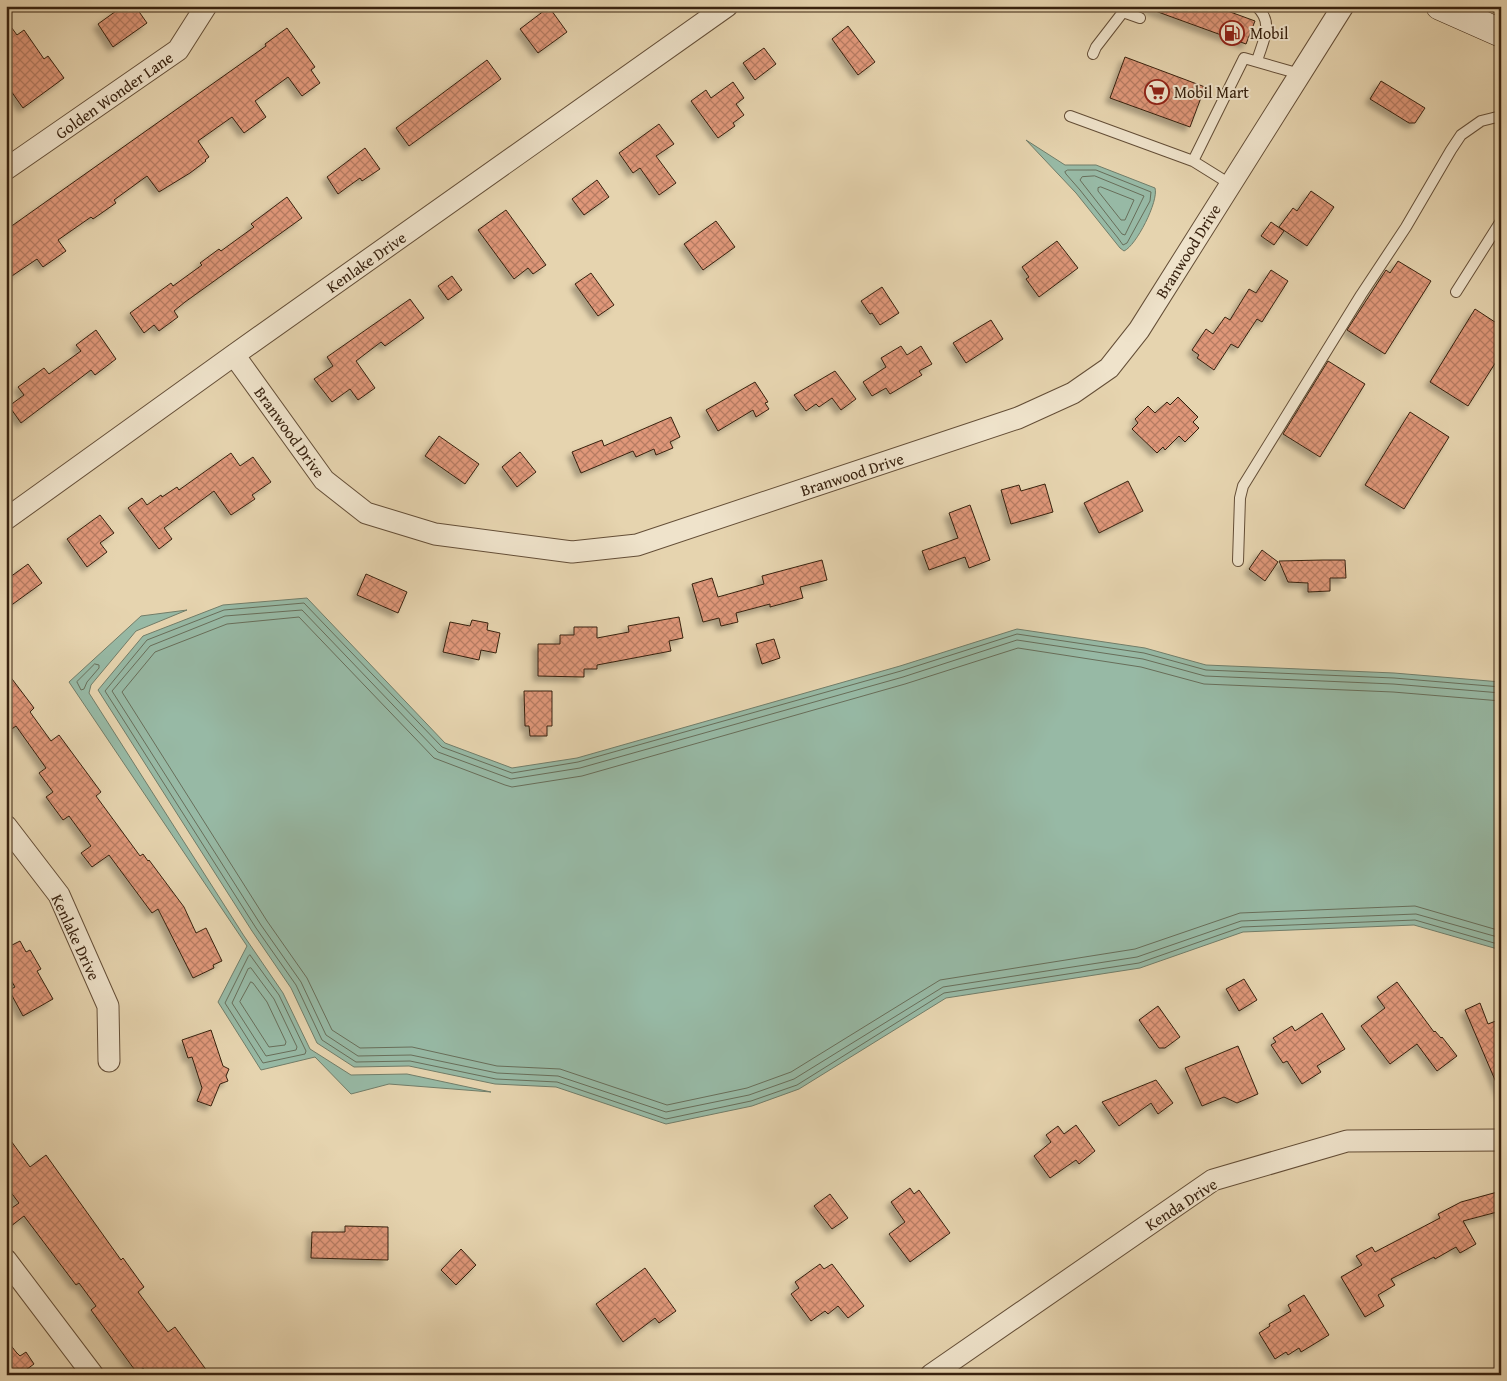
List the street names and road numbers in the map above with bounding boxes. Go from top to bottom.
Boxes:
street label: Golden Wonder Lane [50,45,178,145]
street label: Branwood Drive [1149,199,1227,303]
street label: Kenlake Drive [321,226,411,298]
street label: Branwood Drive [249,381,331,483]
street label: Branwood Drive [797,446,907,502]
street label: Kenlake Drive [46,890,106,984]
street label: Kenda Drive [1140,1172,1222,1236]

